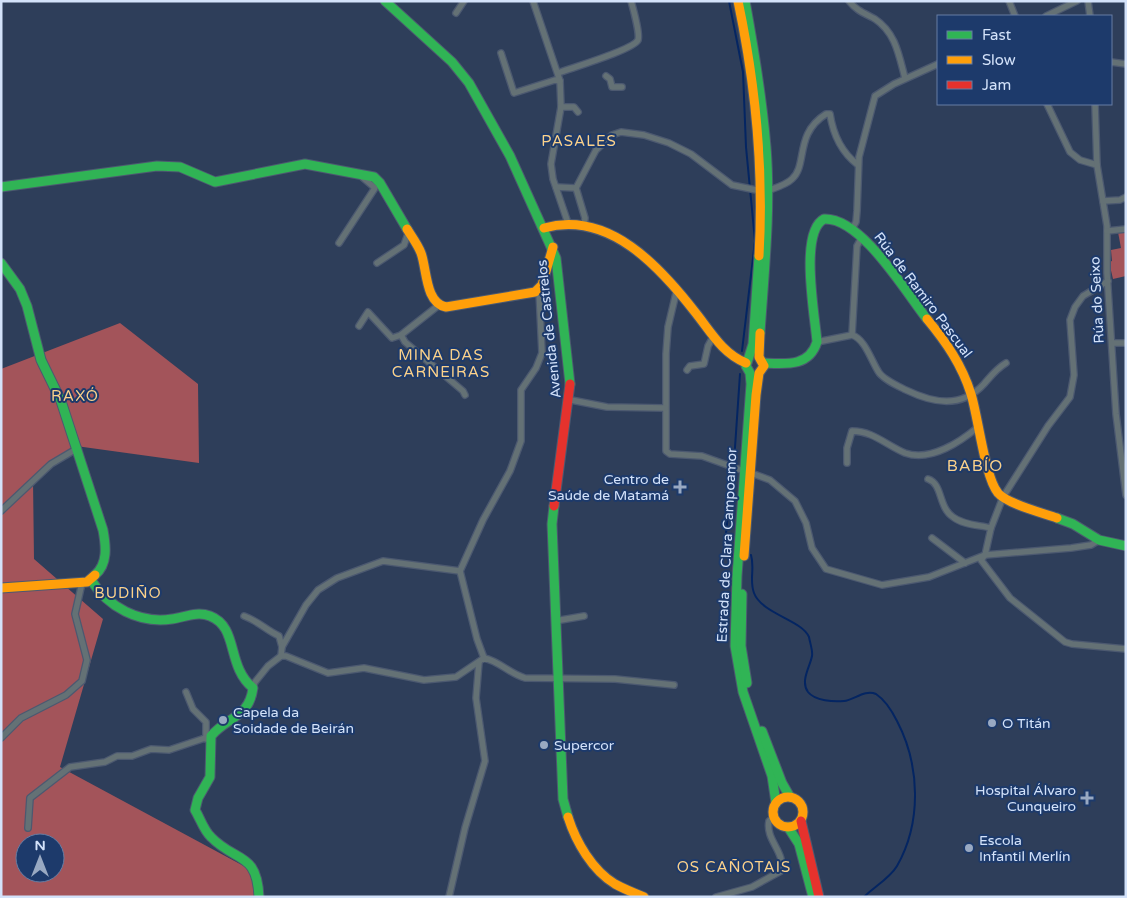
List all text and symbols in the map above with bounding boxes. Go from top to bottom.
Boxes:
legend [937,15,1112,105]
text: Fast [982,26,1012,44]
text: Slow [982,51,1016,69]
text: Jam [982,76,1011,94]
district label: PASALES [541,132,617,150]
street label: Rúa de Ramiro Pascual [870,229,976,361]
street label: Rúa do Seixo [1086,256,1108,344]
street label: Avenida de Castrelos [533,259,565,399]
district label: MINA DAS CARNEIRAS [392,346,490,381]
district label: RAXÓ [51,387,99,405]
street label: Estrada de Clara Campoamor [713,446,741,643]
district label: BABÍO [947,456,1003,476]
place label: Centro de Saúde de Matamá [548,471,669,504]
marker: Centro de Saúde de Matamá [673,480,687,494]
district label: BUDIÑO [94,584,162,602]
place label: Capela da Soidade de Beirán [233,704,354,737]
marker: Capela da Soidade de Beirán [217,714,229,726]
place label: O Titán [1002,715,1051,732]
marker: O Titán [986,717,998,729]
place label: Supercor [554,737,615,754]
marker: Supercor [538,739,550,751]
place label: Hospital Álvaro Cunqueiro [975,782,1076,815]
marker: Hospital Álvaro Cunqueiro [1080,791,1094,805]
place label: Escola Infantil Merlín [979,832,1071,865]
north arrow [15,833,65,883]
text: N [34,837,46,854]
marker: Escola Infantil Merlín [963,842,975,854]
district label: OS CAÑOTAIS [677,858,791,876]

